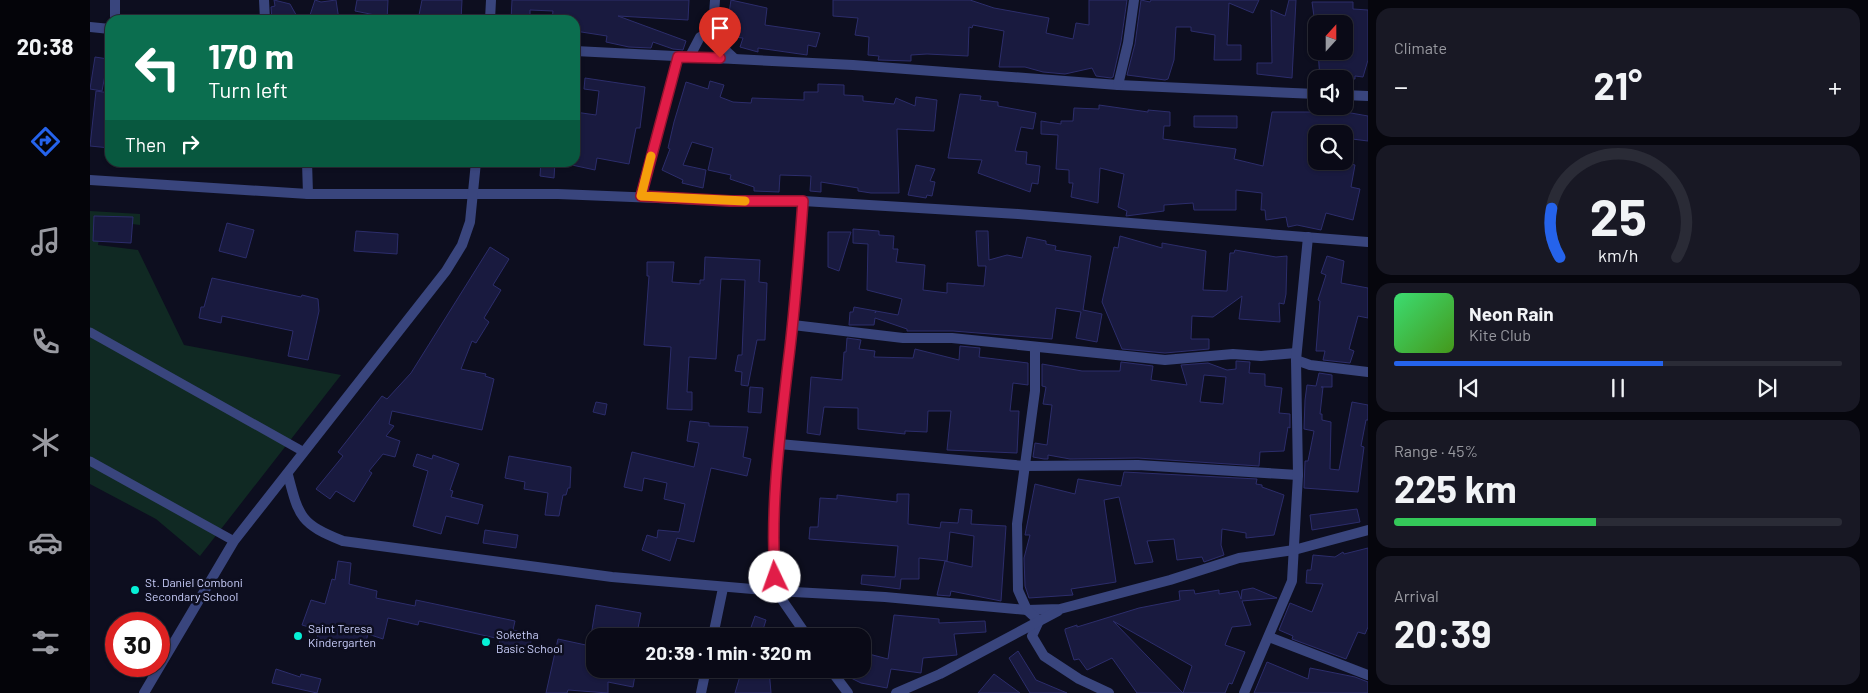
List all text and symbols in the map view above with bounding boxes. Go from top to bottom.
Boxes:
pin [699,7,741,58]
icon: arrive [706,14,734,42]
north arrow [1308,15,1352,60]
map controls [1308,15,1353,170]
text: 20:38 [17,33,73,59]
text: 170 m [208,34,294,76]
icon: left [125,35,190,100]
text: Climate [1394,38,1447,57]
text: 21° [1594,62,1642,108]
text: − [1394,69,1408,103]
text: + [1828,69,1842,103]
button: sound [1308,70,1353,115]
text: Turn left [208,76,288,102]
icon: directions [28,124,63,159]
button: search [1308,125,1353,170]
icon: right [176,130,204,158]
text: Then [125,133,166,156]
text: 25 [1589,184,1647,246]
icon: music [28,224,63,259]
text: km/h [1598,244,1638,266]
text: Neon Rain [1469,302,1554,325]
icon: phone [28,324,63,359]
text: Kite Club [1469,325,1531,344]
icon: previous [1455,374,1483,402]
icon: pause [1604,374,1632,402]
icon: next [1753,374,1781,402]
icon: climate [28,425,63,460]
text: Range · 45% [1394,441,1478,460]
text: 225 km [1394,465,1517,511]
icon: car [28,525,63,560]
position arrow [748,550,800,602]
place label: St. Daniel Comboni Secondary School [145,575,243,603]
marker: St. Daniel Comboni Secondary School [129,584,141,596]
text: Arrival [1394,586,1439,605]
text: 20:39 [1394,610,1491,656]
speed limit sign: 30 [105,612,170,677]
place label: Saint Teresa Kindergarten [308,621,376,649]
icon: filters [28,625,63,660]
place label: Soketha Basic School [496,627,563,655]
marker: Saint Teresa Kindergarten [292,630,304,642]
marker: Soketha Basic School [480,636,492,648]
text: 20:39 · 1 min · 320 m [646,641,811,664]

